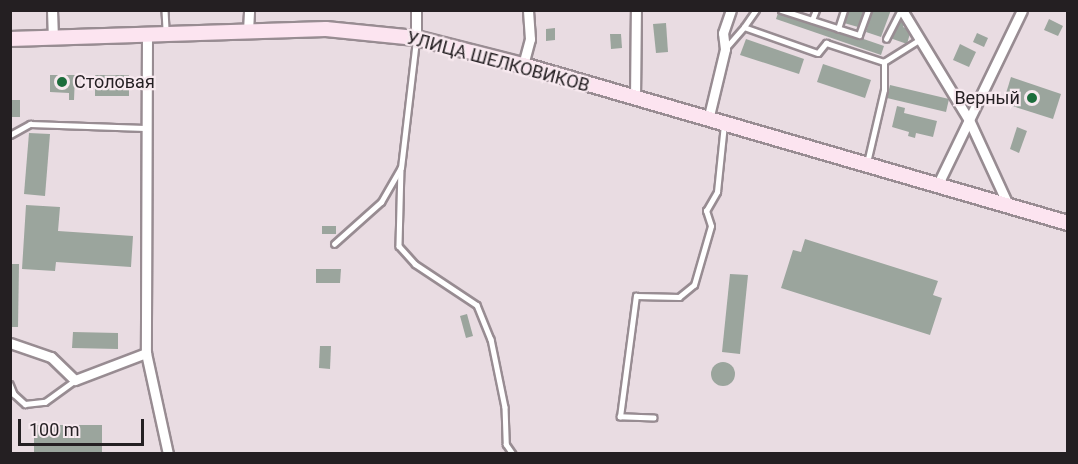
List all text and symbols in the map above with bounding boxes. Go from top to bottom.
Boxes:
street label: УЛИЦА ШЕЛКОВИКОВ [404,27,592,97]
place label: Столовая [74,71,155,93]
marker: Столовая [55,75,69,89]
place label: Верный [954,87,1020,109]
marker: Верный [1025,91,1039,105]
scale bar [21,407,147,445]
text: 100 m [29,419,80,440]

